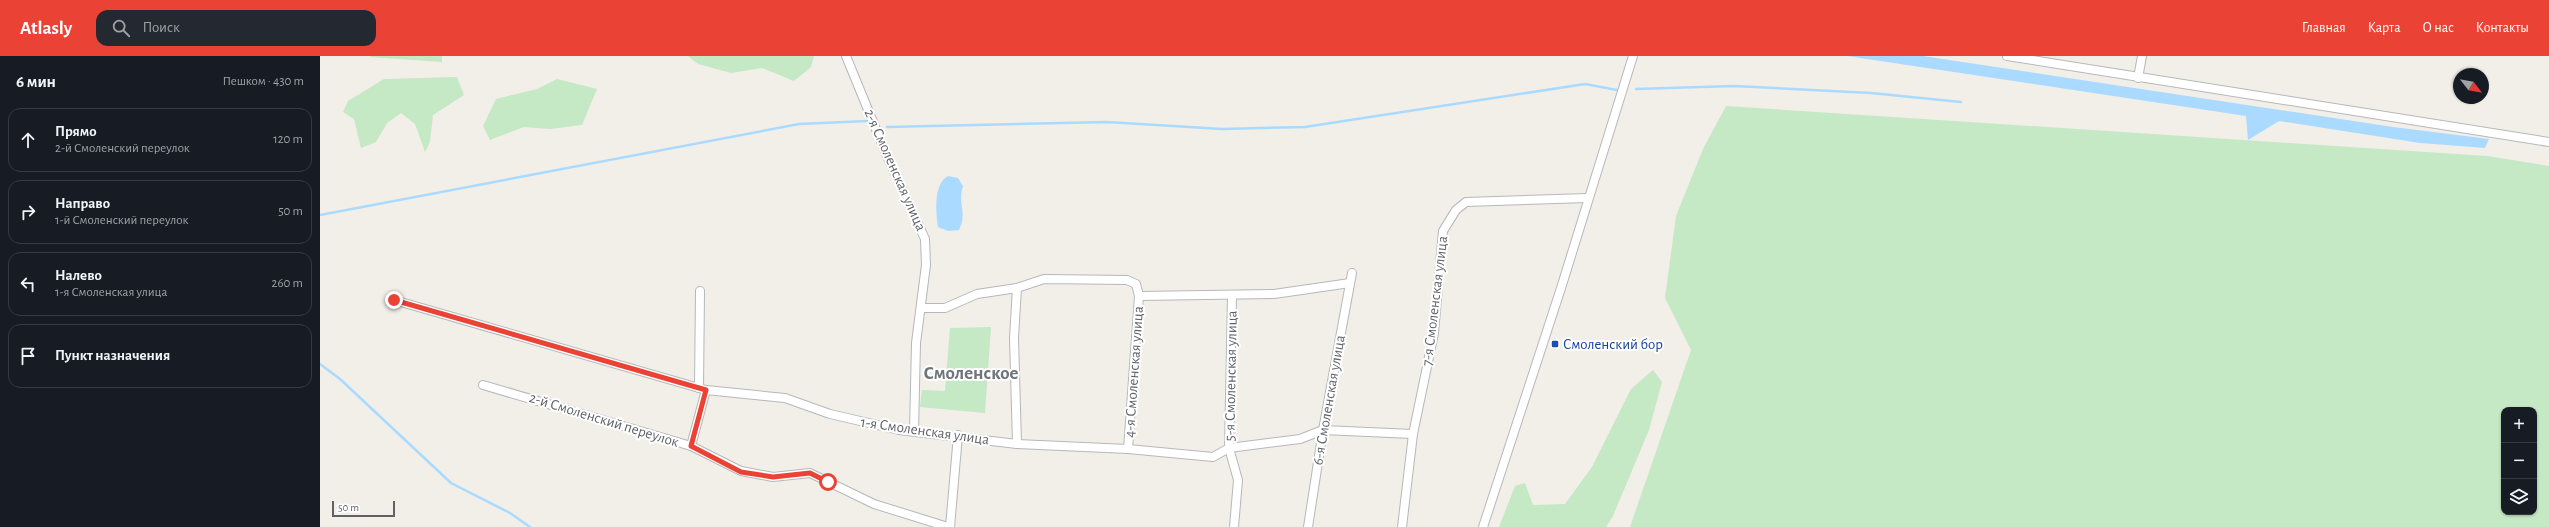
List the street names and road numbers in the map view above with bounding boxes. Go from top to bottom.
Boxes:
street label: 2-я Смоленская улица [861,107,929,233]
street label: 7-я Смоленская улица [1420,235,1450,367]
street label: 4-я Смоленская улица [1122,306,1146,438]
street label: 5-я Смоленская улица [1222,310,1240,442]
street label: 6-я Смоленская улица [1310,334,1348,466]
street label: 2-й Смоленский переулок [527,390,681,450]
street label: 1-я Смоленская улица [860,415,990,447]

